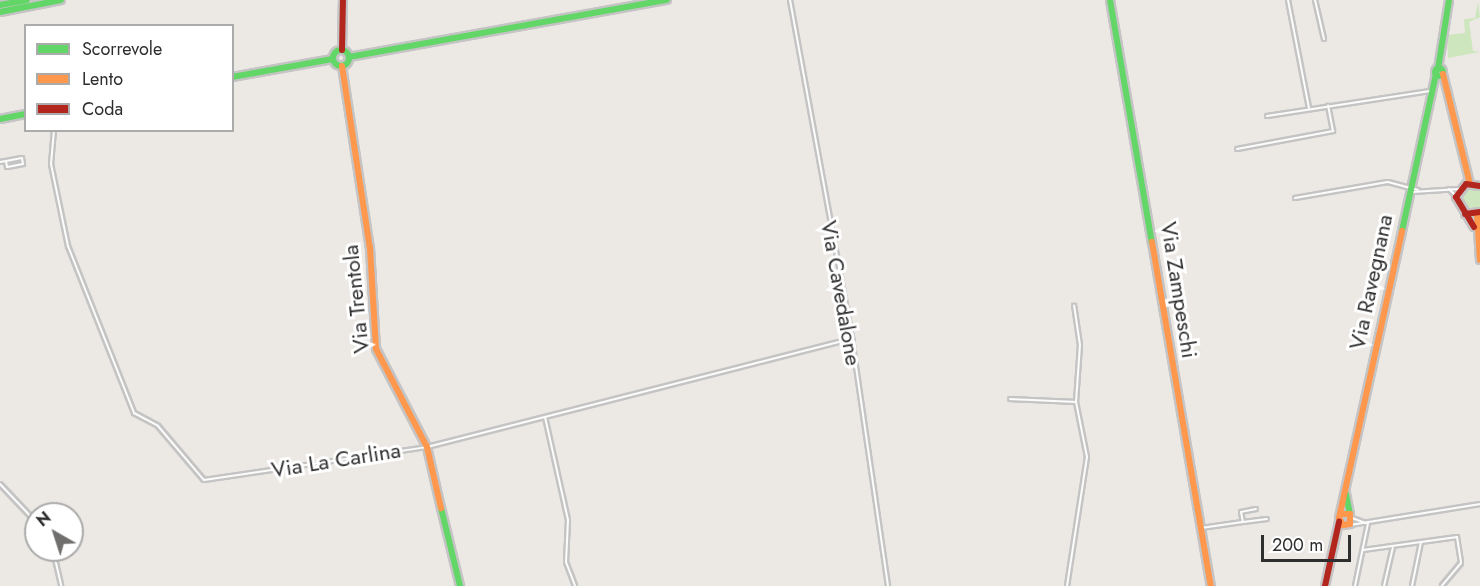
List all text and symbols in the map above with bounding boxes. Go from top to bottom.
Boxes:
legend [24,24,234,132]
text: Scorrevole [82,36,162,62]
text: Lento [82,66,123,92]
text: Coda [82,96,123,122]
street label: Via Ravegnana [1344,212,1398,352]
street label: Via Cavedalone [815,218,867,368]
street label: Via Zampeschi [1155,220,1203,360]
street label: Via Trentola [337,243,375,355]
street label: Via La Carlina [269,437,403,483]
north arrow [24,502,84,562]
text: N [31,506,56,532]
scale bar [1264,523,1354,561]
text: 200 m [1272,532,1323,558]

